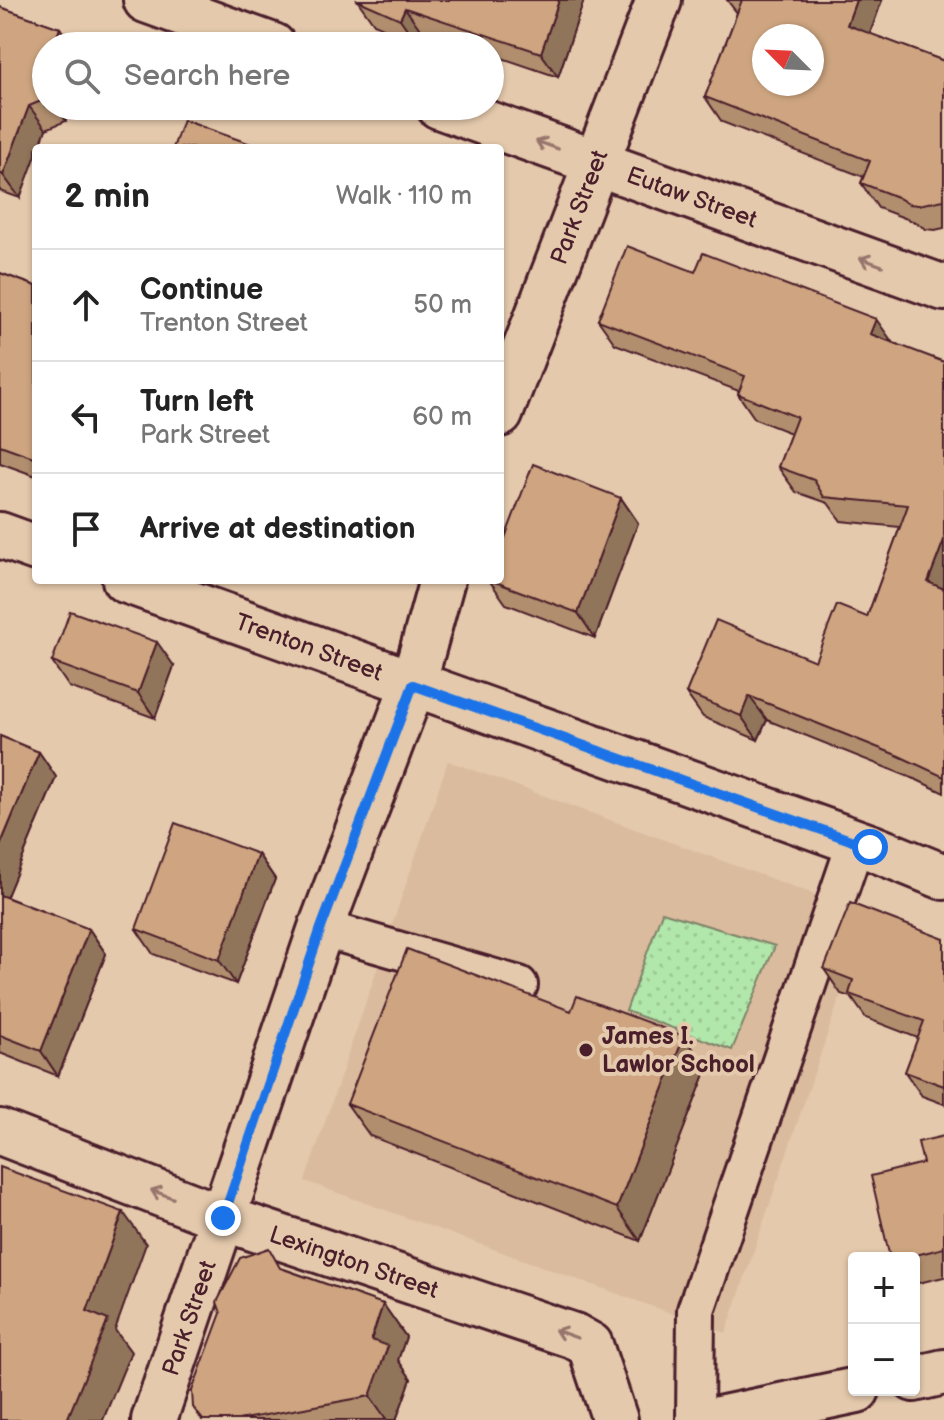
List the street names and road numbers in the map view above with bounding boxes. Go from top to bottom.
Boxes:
street label: Park Street [544,145,615,268]
street label: Eutaw Street [623,160,762,235]
street label: Trenton Street [231,607,387,688]
street label: Lexington Street [265,1220,443,1305]
street label: Park Street [156,1256,223,1380]

